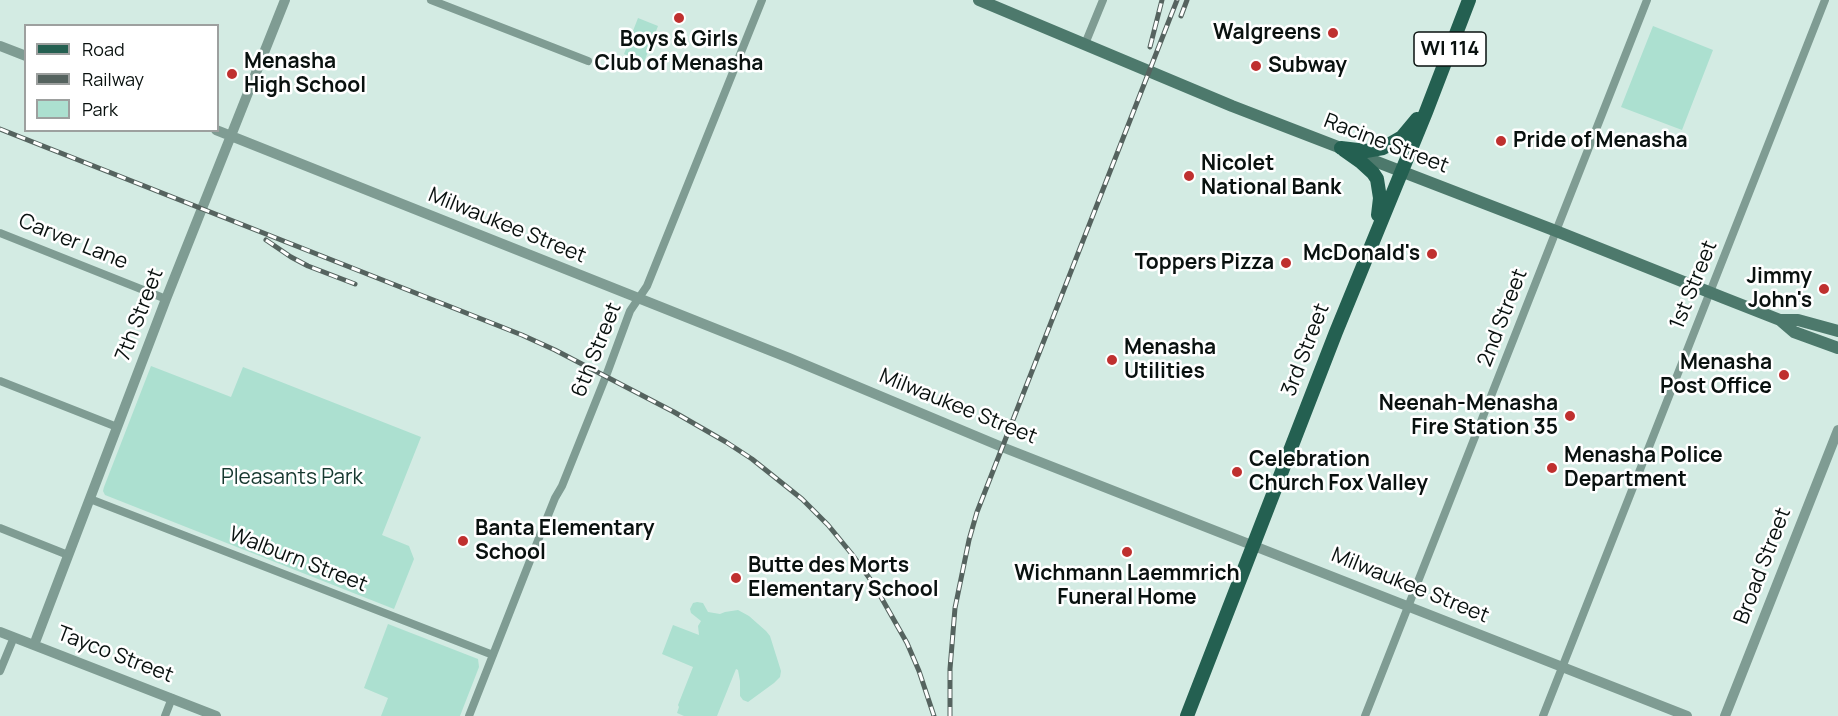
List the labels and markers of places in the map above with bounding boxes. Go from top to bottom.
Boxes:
marker: Boys & Girls Club of Menasha [672,11,686,25]
place label: Walgreens [1213,20,1321,46]
marker: Walgreens [1326,26,1340,40]
place label: Boys & Girls Club of Menasha [595,27,763,77]
place label: Menasha High School [244,49,366,99]
place label: Subway [1268,53,1347,79]
marker: Subway [1249,59,1263,73]
marker: Menasha High School [225,67,239,81]
place label: Pride of Menasha [1513,128,1688,154]
marker: Pride of Menasha [1494,134,1508,148]
place label: Nicolet National Bank [1201,151,1341,201]
marker: Nicolet National Bank [1182,169,1196,183]
place label: McDonald's [1303,241,1420,267]
marker: McDonald's [1425,247,1439,261]
place label: Toppers Pizza [1135,250,1274,276]
marker: Toppers Pizza [1279,256,1293,270]
place label: Jimmy John's [1747,264,1812,314]
marker: Jimmy John's [1817,282,1831,296]
place label: Menasha Utilities [1124,335,1216,385]
place label: Menasha Post Office [1660,350,1772,400]
marker: Menasha Utilities [1105,353,1119,367]
marker: Menasha Post Office [1777,368,1791,382]
place label: Neenah-Menasha Fire Station 35 [1379,391,1558,441]
marker: Neenah-Menasha Fire Station 35 [1563,409,1577,423]
place label: Menasha Police Department [1564,443,1723,493]
place label: Celebration Church Fox Valley [1249,447,1428,497]
marker: Menasha Police Department [1545,461,1559,475]
marker: Celebration Church Fox Valley [1230,465,1244,479]
place label: Banta Elementary School [475,516,655,566]
marker: Banta Elementary School [456,534,470,548]
marker: Wichmann Laemmrich Funeral Home [1120,545,1134,559]
place label: Butte des Morts Elementary School [748,553,939,603]
place label: Wichmann Laemmrich Funeral Home [1014,561,1240,611]
marker: Butte des Morts Elementary School [729,571,743,585]

